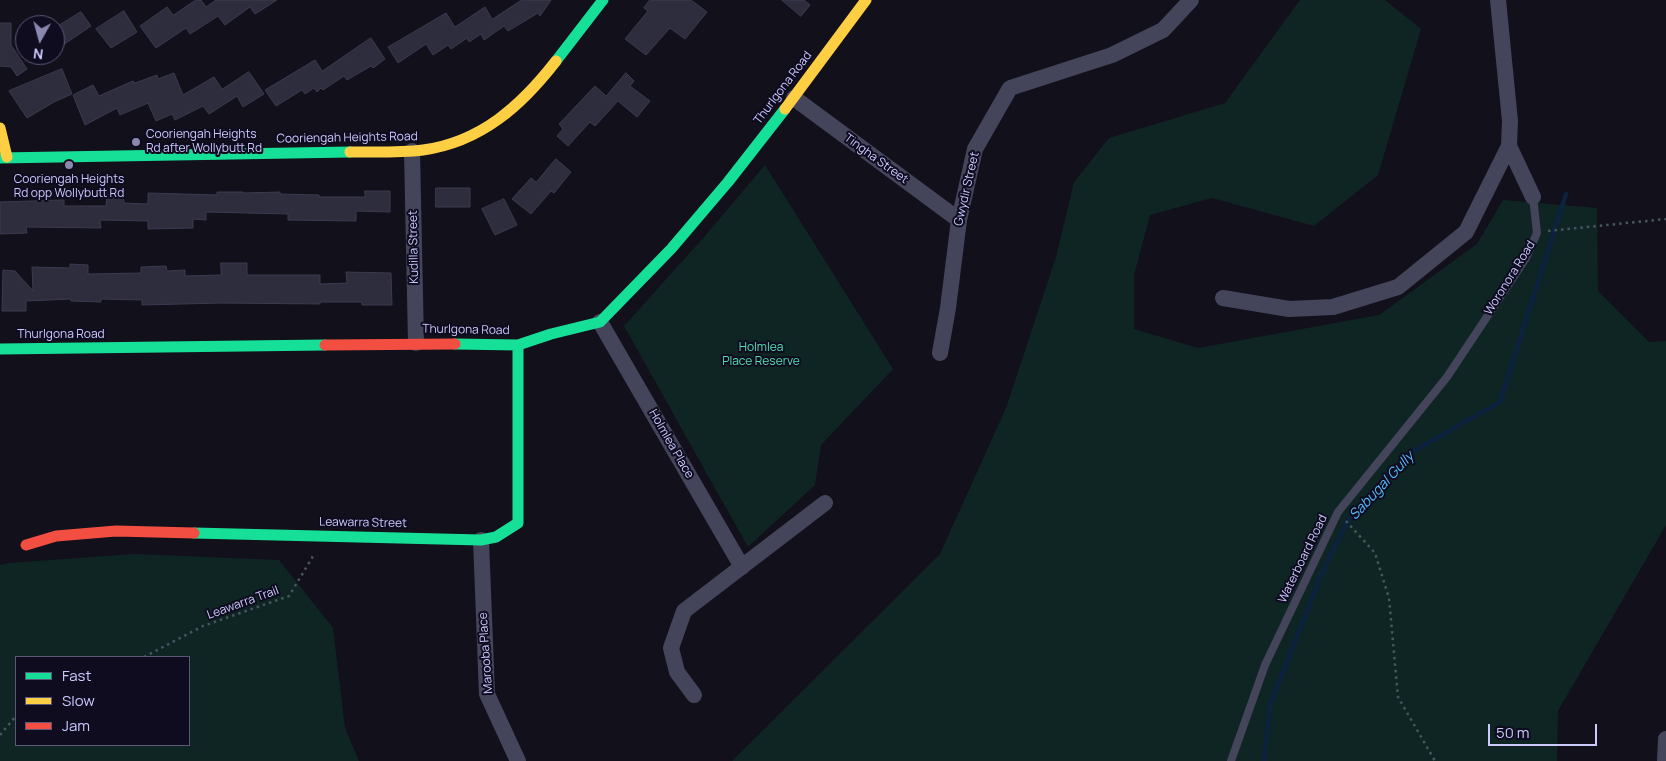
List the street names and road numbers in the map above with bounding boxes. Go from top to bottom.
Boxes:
street label: Thurlgona Road [751,49,815,127]
street label: Cooriengah Heights Road [276,130,418,146]
street label: Tingha Street [841,131,911,187]
street label: Gwydir Street [951,151,983,227]
street label: Kudilla Street [406,210,422,284]
street label: Woronora Road [1481,238,1539,318]
street label: Thurlgona Road [422,322,510,338]
street label: Thurlgona Road [17,328,105,342]
street label: Holmlea Place [645,407,697,481]
street label: Waterboard Road [1275,513,1331,605]
street label: Leawarra Street [319,515,407,531]
street label: Leawarra Trail [205,583,281,623]
street label: Marooba Place [476,612,496,694]

